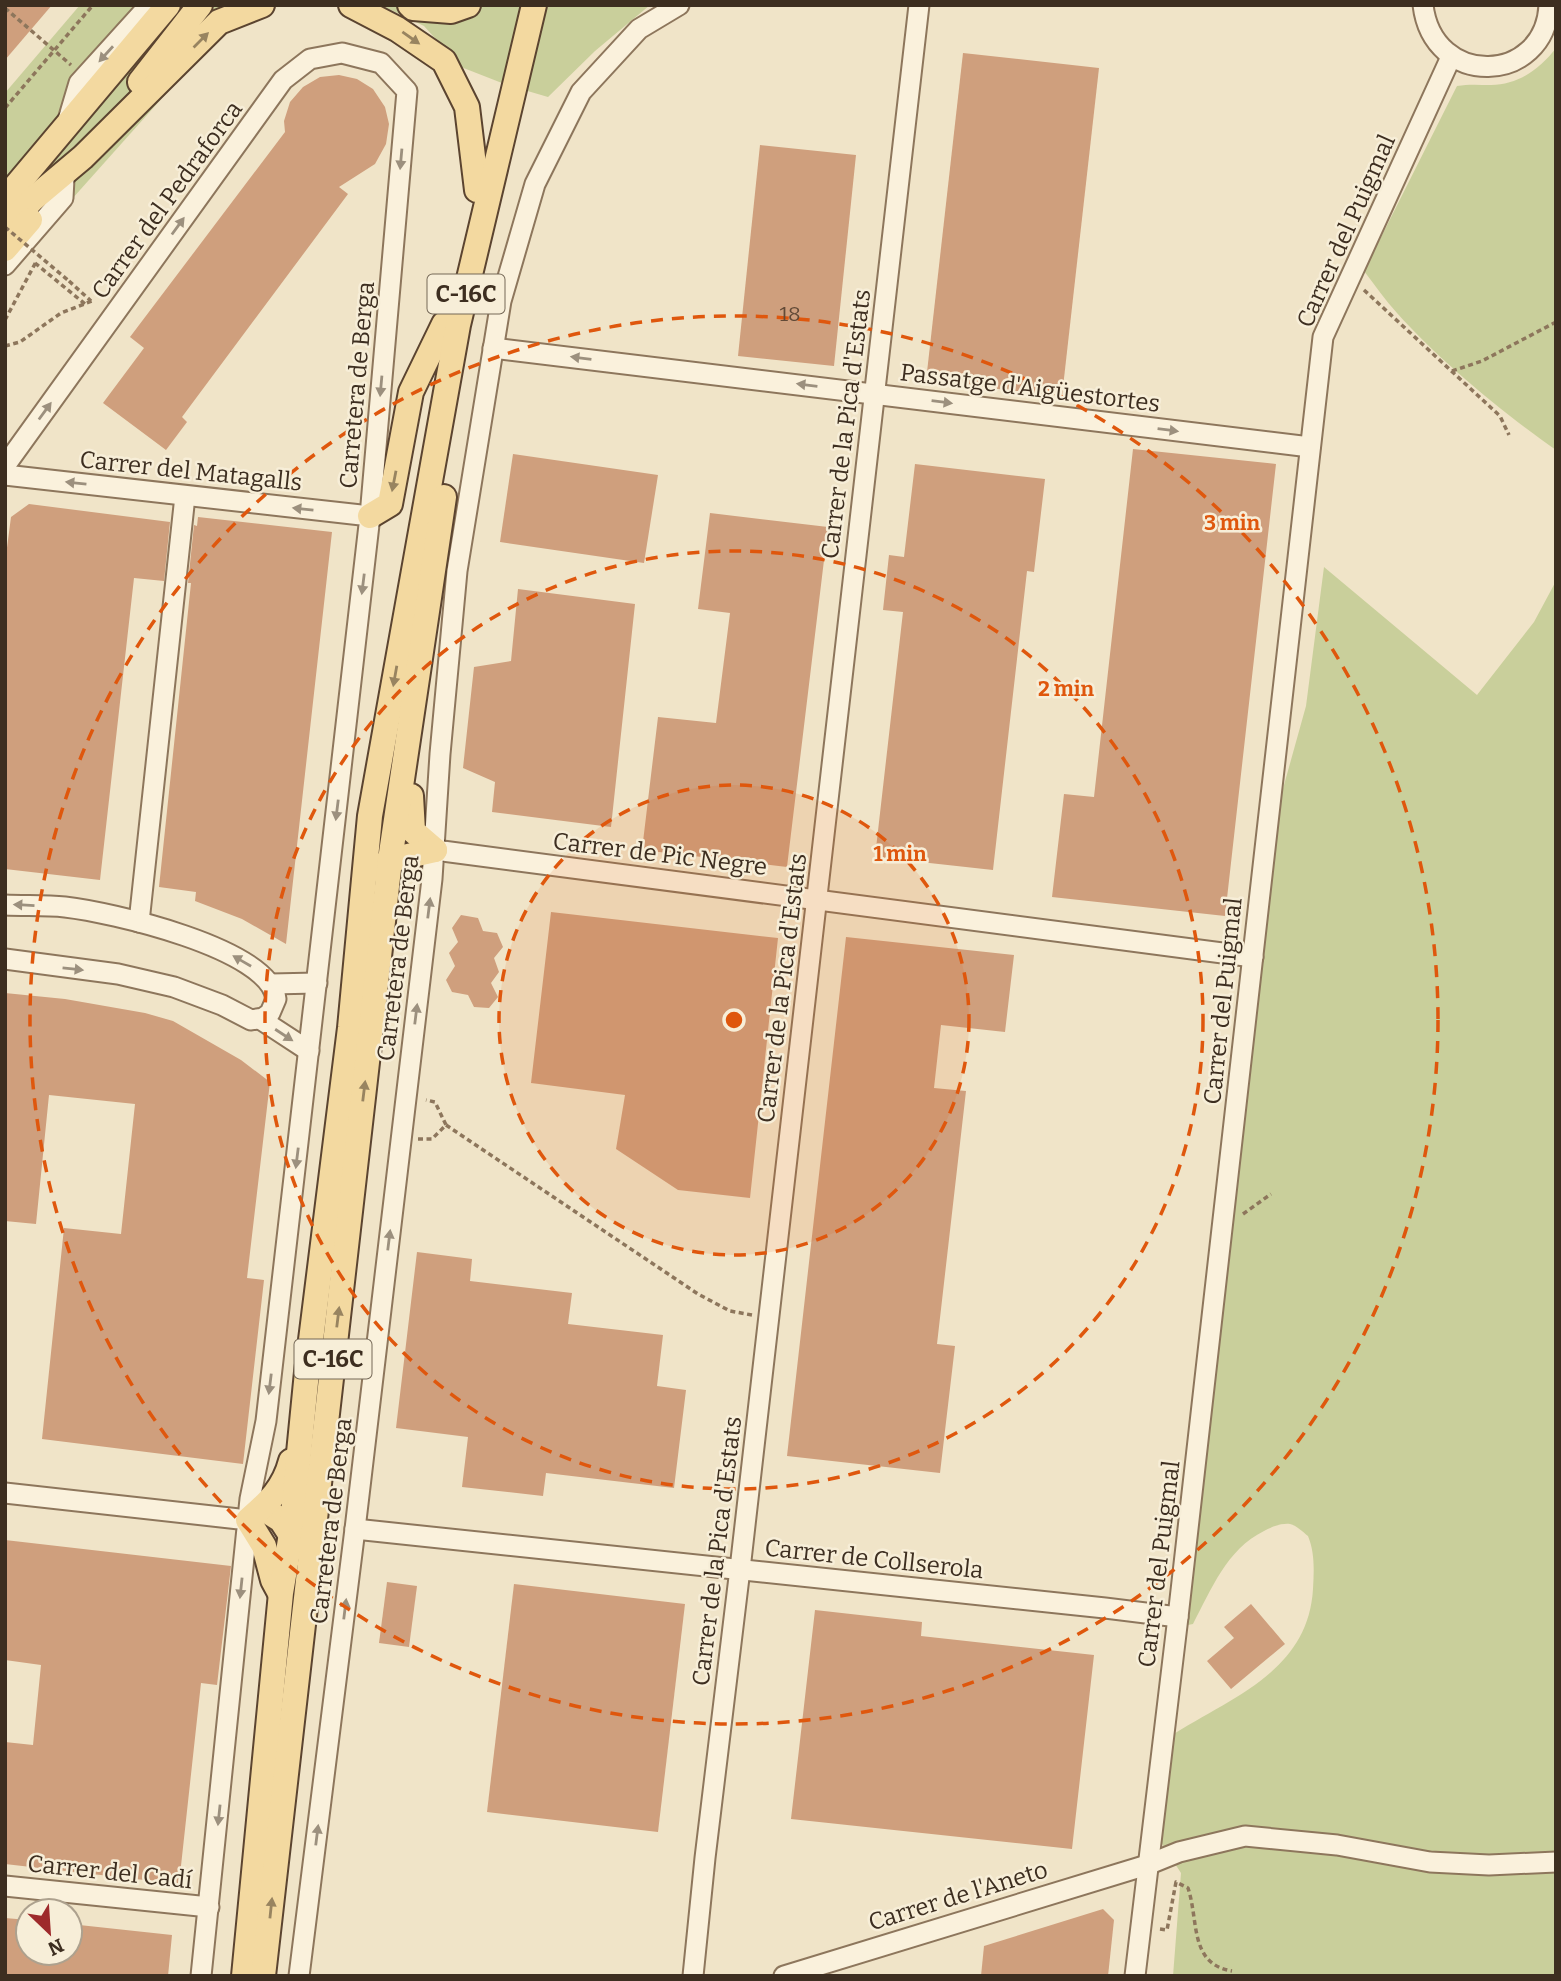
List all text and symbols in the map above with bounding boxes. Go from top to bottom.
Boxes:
one-way arrow [401,31,420,44]
one-way arrow [192,33,209,49]
one-way arrow [98,45,114,62]
street label: Carrer del Pedraforca [86,96,248,304]
street label: Carrer del Puigmal [1291,130,1401,332]
one-way arrow [395,148,406,170]
one-way arrow [171,217,185,235]
road number: C-16C [428,274,504,314]
street label: Carretera de Berga [334,280,380,490]
street label: Carrer de la Pica d'Estats [816,288,876,560]
house number: 18 [779,301,801,327]
one-way arrow [570,353,592,364]
street label: Passatge d'Aigüestortes [898,358,1162,418]
one-way arrow [376,375,387,397]
one-way arrow [796,380,818,391]
one-way arrow [931,396,953,407]
one-way arrow [38,402,52,420]
one-way arrow [1157,424,1179,435]
street label: Carrer del Matagalls [78,445,304,497]
one-way arrow [388,470,399,492]
one-way arrow [65,478,87,489]
one-way arrow [291,503,313,514]
text: 3 min [1204,510,1261,536]
one-way arrow [357,573,368,595]
one-way arrow [389,665,400,687]
text: 2 min [1038,676,1094,702]
one-way arrow [331,799,342,821]
street label: Carrer de Pic Negre [551,827,769,881]
text: 1 min [873,841,927,867]
street label: Carrer de la Pica d'Estats [752,852,812,1124]
street label: Carretera de Berga [371,853,425,1063]
one-way arrow [423,896,434,918]
street label: Carrer del Puigmal [1198,896,1248,1106]
one-way arrow [13,900,35,911]
one-way arrow [233,955,252,967]
one-way arrow [62,964,84,975]
one-way arrow [411,1003,422,1025]
centre of rings [722,1008,746,1032]
one-way arrow [275,1029,294,1042]
one-way arrow [358,1080,369,1102]
one-way arrow [291,1147,302,1169]
one-way arrow [384,1229,395,1251]
one-way arrow [332,1306,343,1328]
road number: C-16C [294,1340,372,1378]
one-way arrow [264,1373,275,1395]
street label: Carrer de la Pica d'Estats [687,1415,747,1687]
street label: Carretera de Berga [304,1416,358,1626]
street label: Carrer del Puigmal [1132,1459,1186,1669]
street label: Carrer de Collserola [763,1534,985,1584]
one-way arrow [235,1578,246,1600]
one-way arrow [340,1598,351,1620]
one-way arrow [213,1804,224,1826]
one-way arrow [311,1824,322,1846]
street label: Carrer del Cadí [26,1849,194,1895]
street label: Carrer de l'Aneto [865,1855,1051,1937]
north arrow [14,1897,84,1967]
one-way arrow [265,1897,276,1919]
text: N [44,1933,67,1961]

